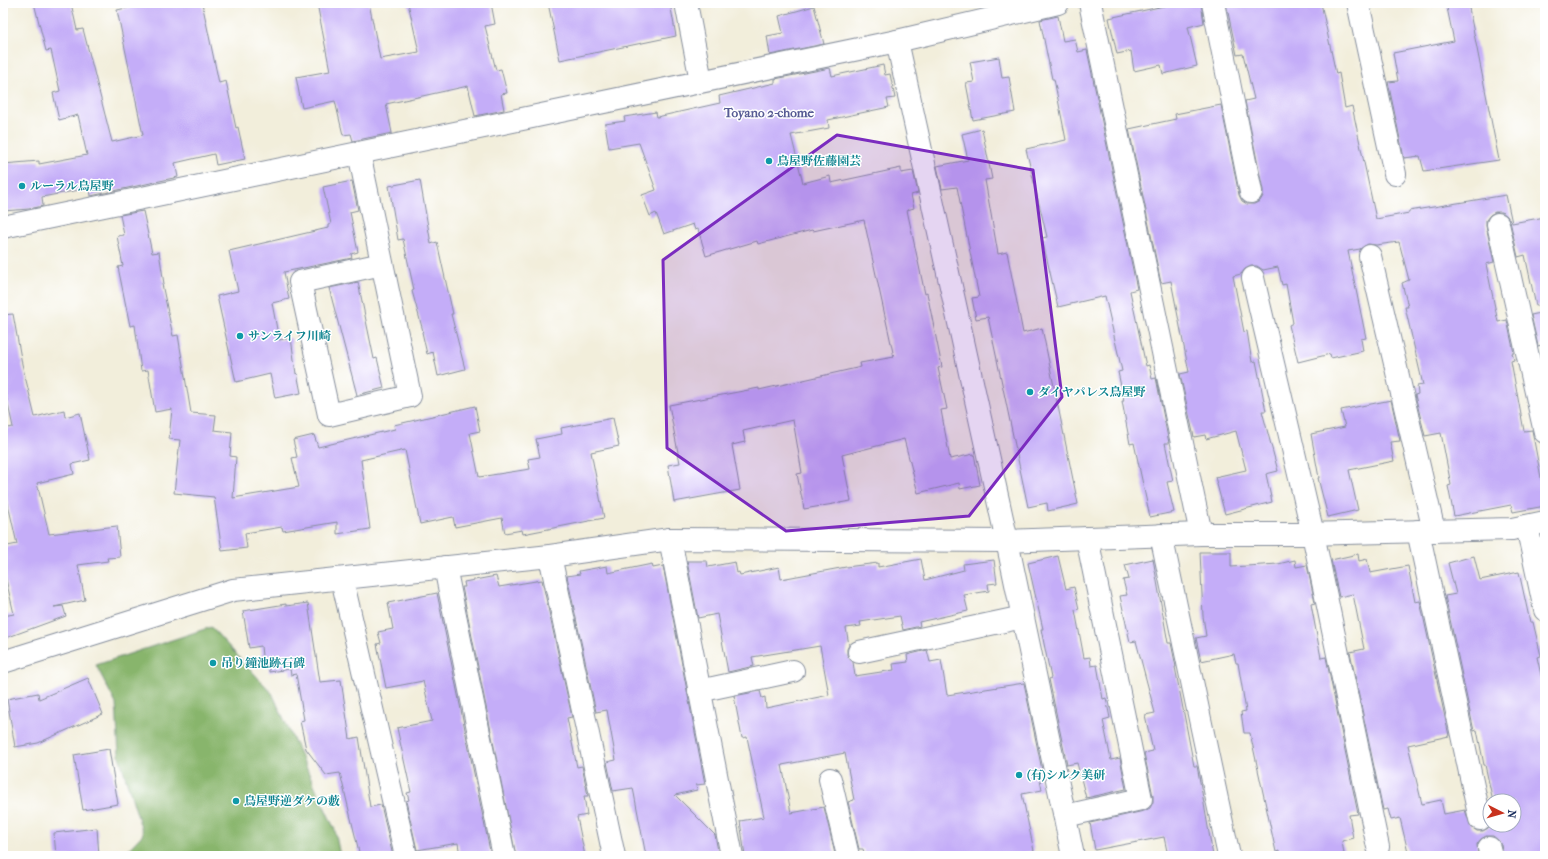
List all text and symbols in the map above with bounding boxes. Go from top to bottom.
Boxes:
district label: Toyano 2-chome [723,105,815,121]
place label: 鳥屋野佐藤園芸 [777,154,861,168]
marker: 鳥屋野佐藤園芸 [764,156,774,166]
place label: ルーラル鳥屋野 [30,179,114,193]
marker: ルーラル鳥屋野 [17,181,27,191]
place label: サンライフ川崎 [248,329,332,343]
marker: サンライフ川崎 [235,331,245,341]
place label: ダイヤパレス鳥屋野 [1038,385,1145,399]
marker: ダイヤパレス鳥屋野 [1025,387,1035,397]
place label: 吊り鐘池跡石碑 [221,656,305,670]
marker: 吊り鐘池跡石碑 [208,658,218,668]
place label: (有)シルク美研 [1027,768,1105,782]
marker: (有)シルク美研 [1014,770,1024,780]
north arrow [1482,793,1522,833]
place label: 鳥屋野逆ダケの藪 [244,794,340,808]
marker: 鳥屋野逆ダケの藪 [231,796,241,806]
text: N [1504,809,1518,819]

